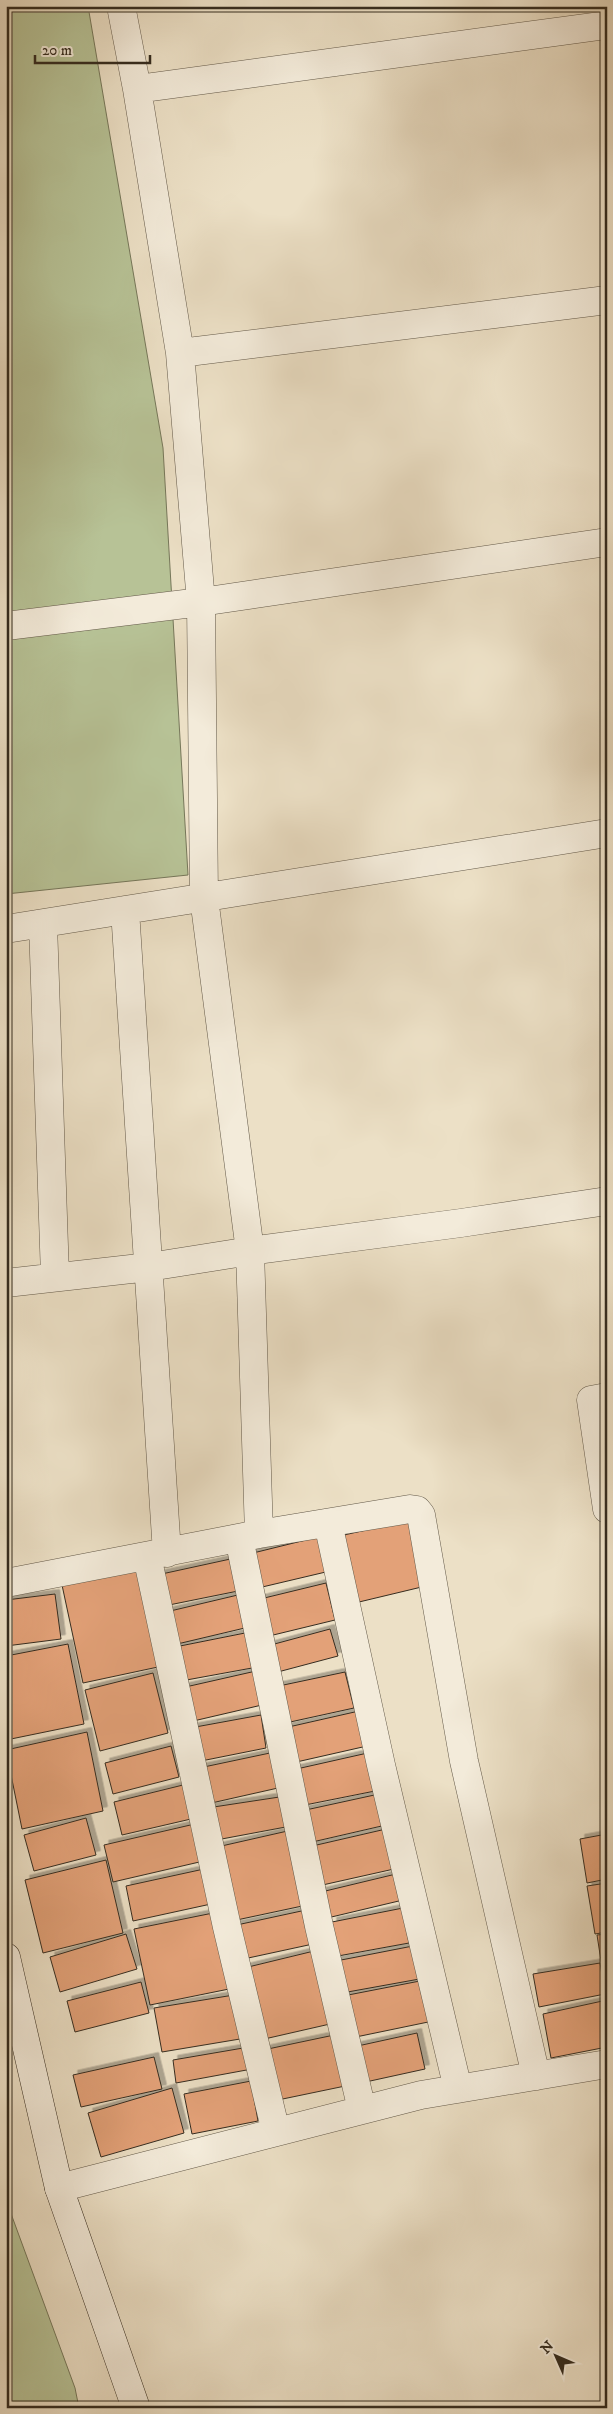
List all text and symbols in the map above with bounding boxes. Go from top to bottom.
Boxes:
scale bar [35,32,150,64]
text: 20 m [42,41,72,60]
north arrow [530,2332,580,2382]
text: N [537,2337,558,2358]

